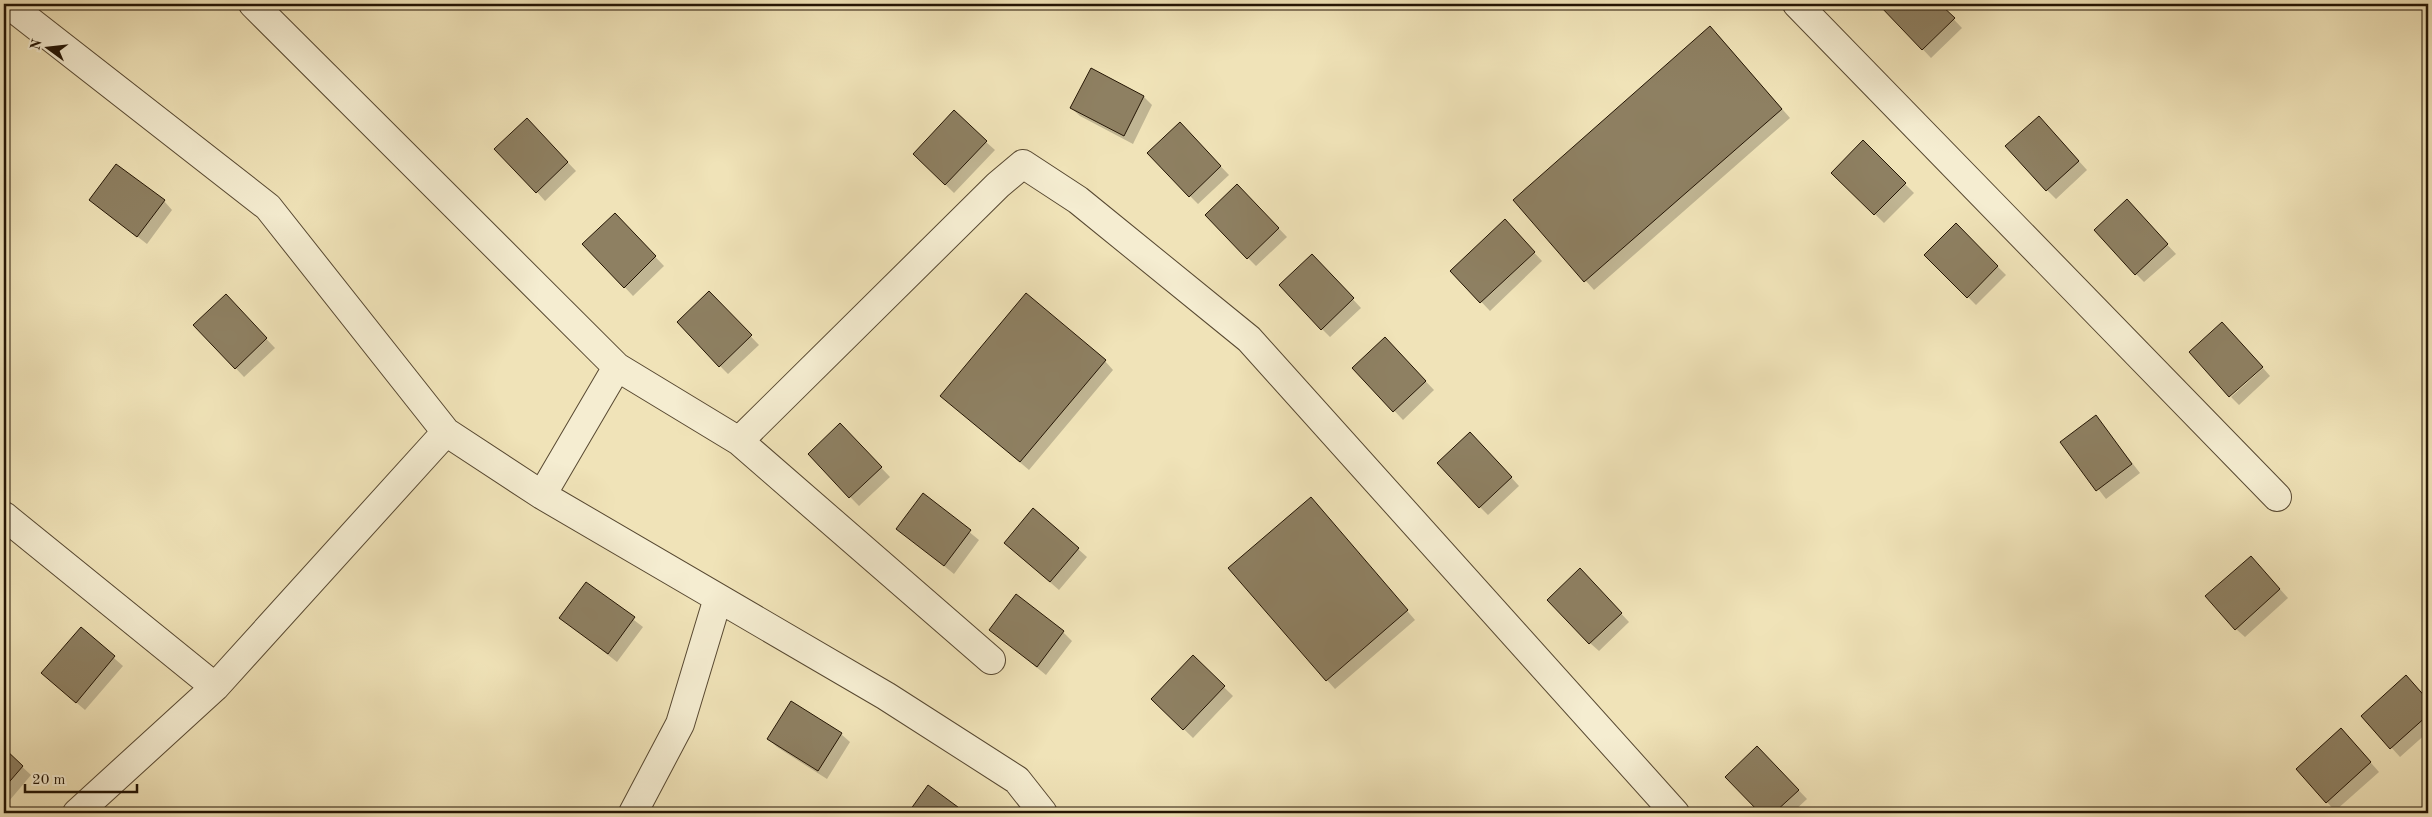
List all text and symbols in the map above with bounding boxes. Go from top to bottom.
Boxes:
north arrow [22,22,72,72]
text: N [28,38,45,52]
scale bar [25,762,138,794]
text: 20 m [32,773,66,788]

